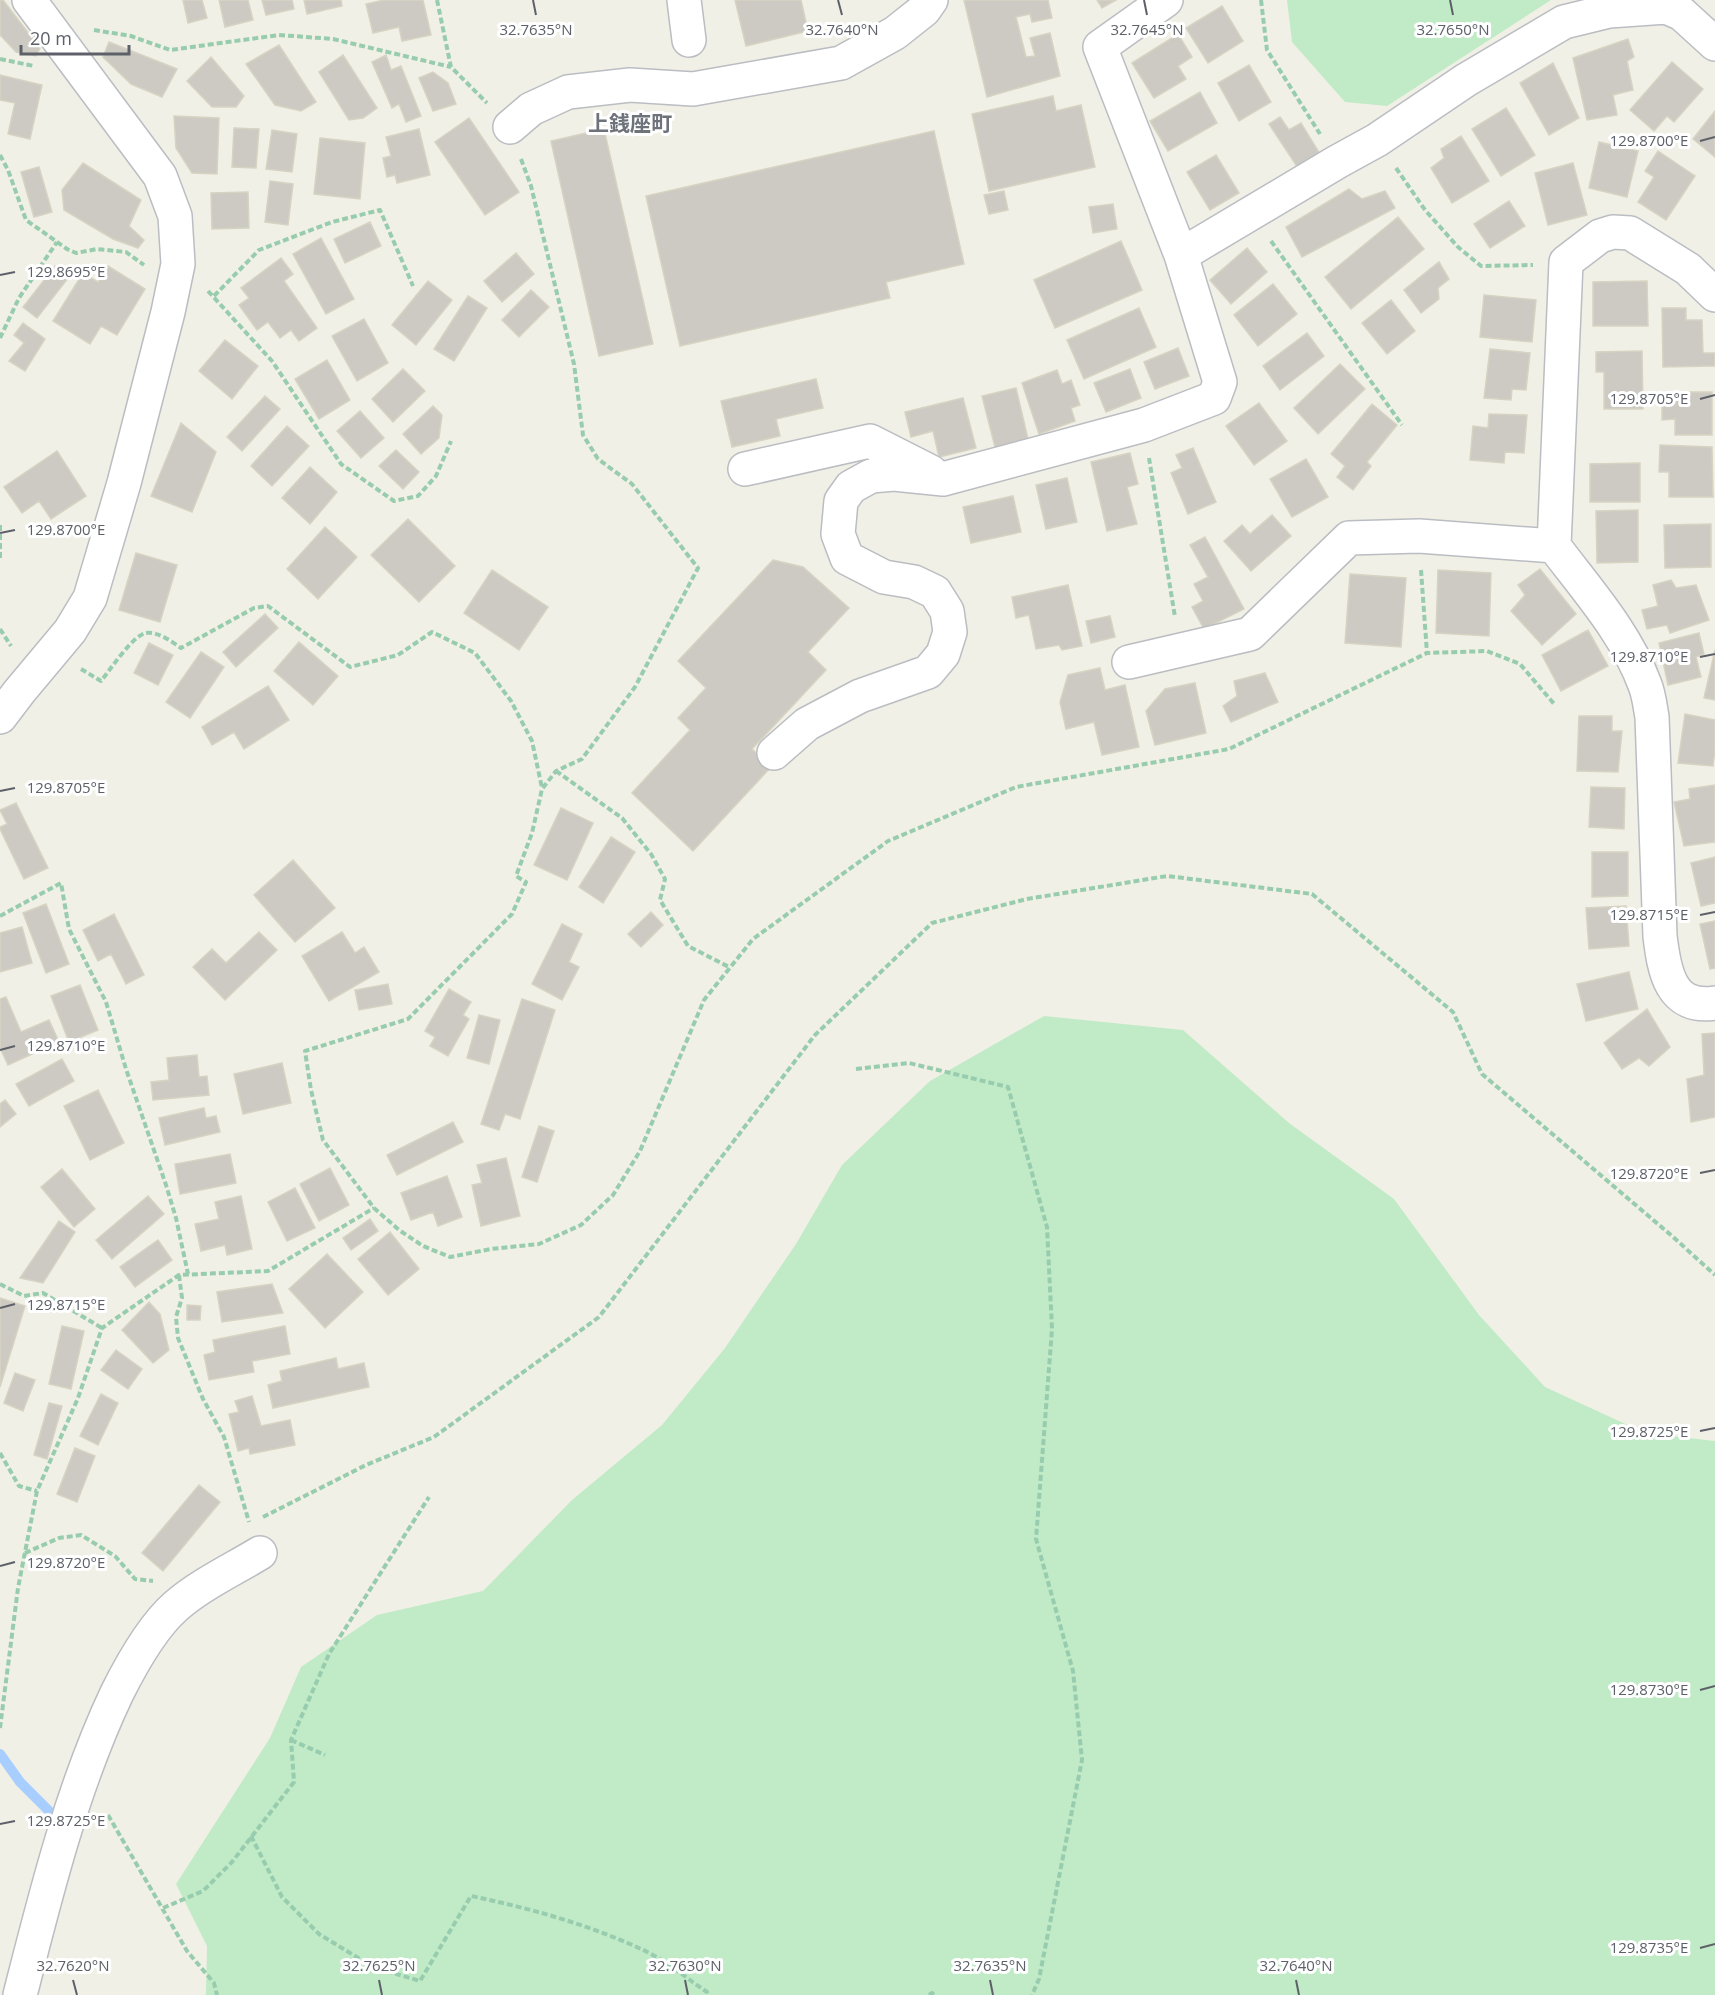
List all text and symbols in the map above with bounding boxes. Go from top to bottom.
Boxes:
scale bar [21,18,129,56]
text: 32.7635°N [499,19,573,39]
text: 32.7640°N [805,19,879,39]
text: 32.7645°N [1110,19,1184,39]
text: 32.7650°N [1416,19,1490,39]
text: 20 m [30,26,72,50]
district label: 上銭座町 [588,109,672,137]
text: 129.8700°E [1610,130,1688,150]
text: 129.8695°E [27,261,105,281]
text: 129.8705°E [1610,388,1688,408]
text: 129.8700°E [27,519,105,539]
text: 129.8710°E [1610,646,1688,666]
text: 129.8705°E [27,777,105,797]
text: 129.8715°E [1610,904,1688,924]
text: 129.8710°E [27,1035,105,1055]
text: 129.8720°E [1610,1163,1688,1183]
text: 129.8715°E [27,1294,105,1314]
text: 129.8725°E [1610,1421,1688,1441]
text: 129.8720°E [27,1552,105,1572]
text: 129.8730°E [1610,1679,1688,1699]
text: 129.8725°E [27,1810,105,1830]
text: 129.8735°E [1610,1937,1688,1957]
text: 32.7620°N [36,1955,110,1975]
text: 32.7625°N [342,1955,416,1975]
text: 32.7630°N [648,1955,722,1975]
text: 32.7635°N [953,1955,1027,1975]
text: 32.7640°N [1259,1955,1333,1975]

